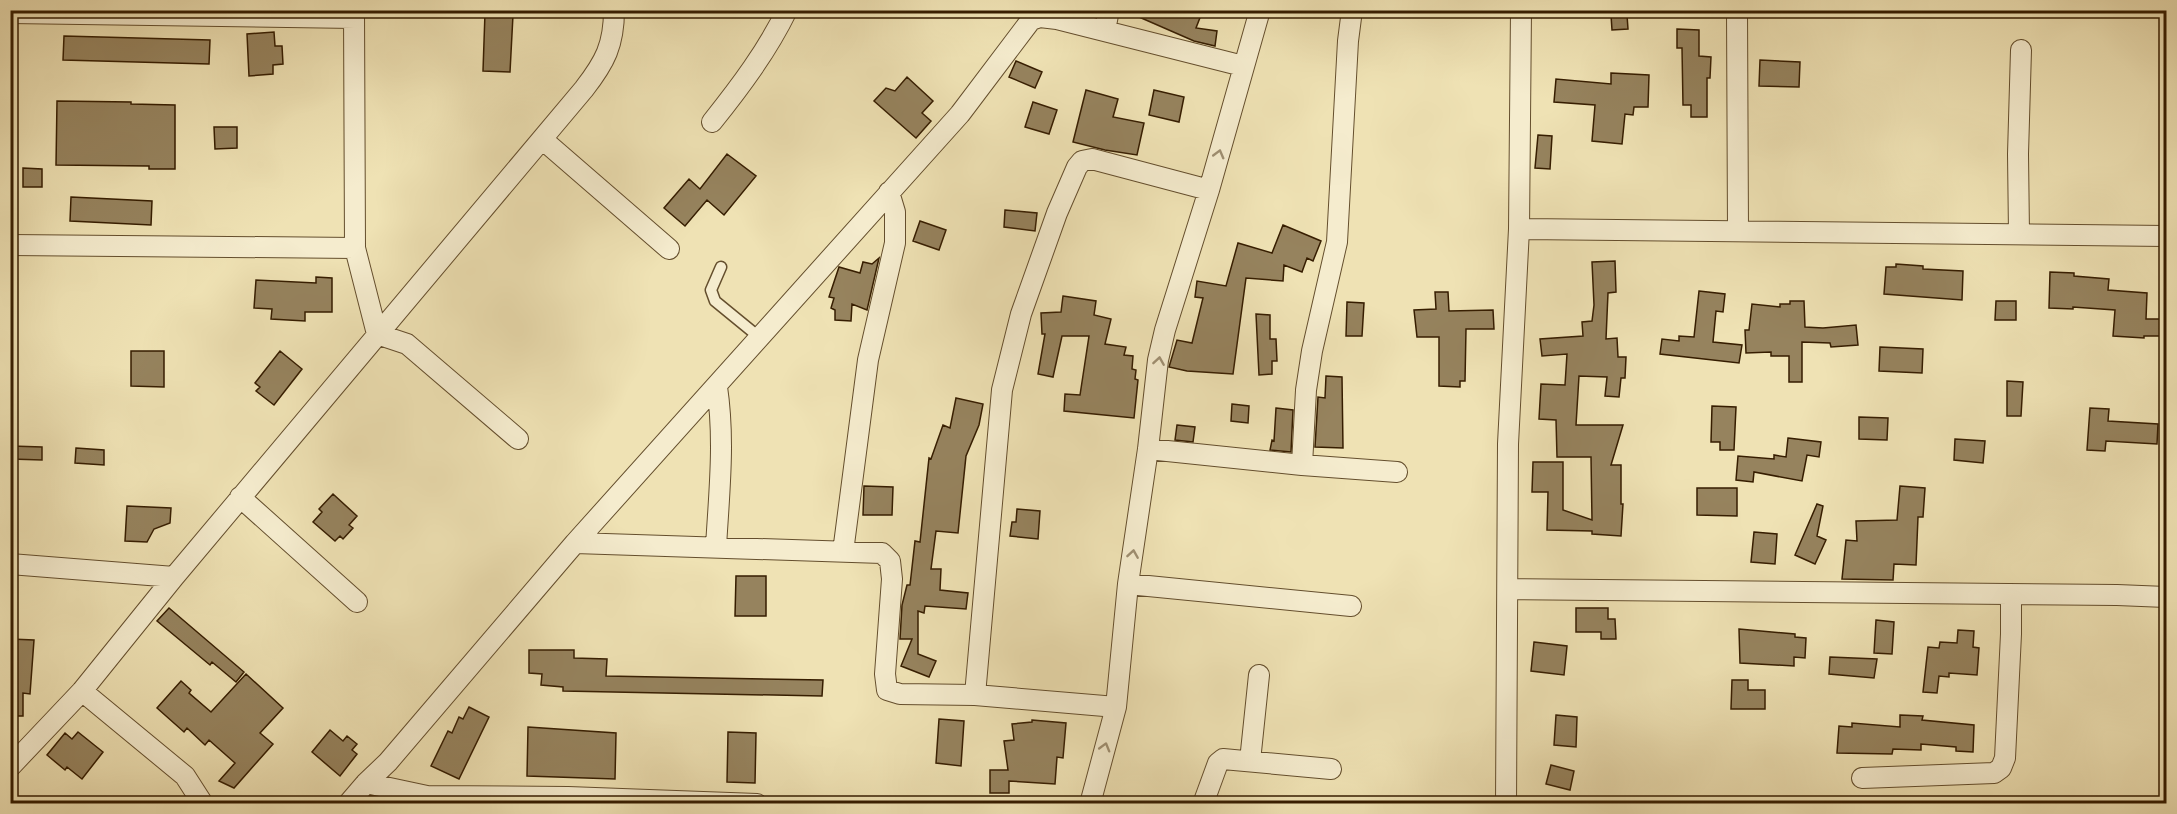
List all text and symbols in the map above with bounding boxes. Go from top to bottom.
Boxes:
one-way arrow [1212,149,1224,160]
one-way arrow [1152,357,1164,366]
one-way arrow [1126,550,1139,560]
one-way arrow [1098,742,1110,753]

